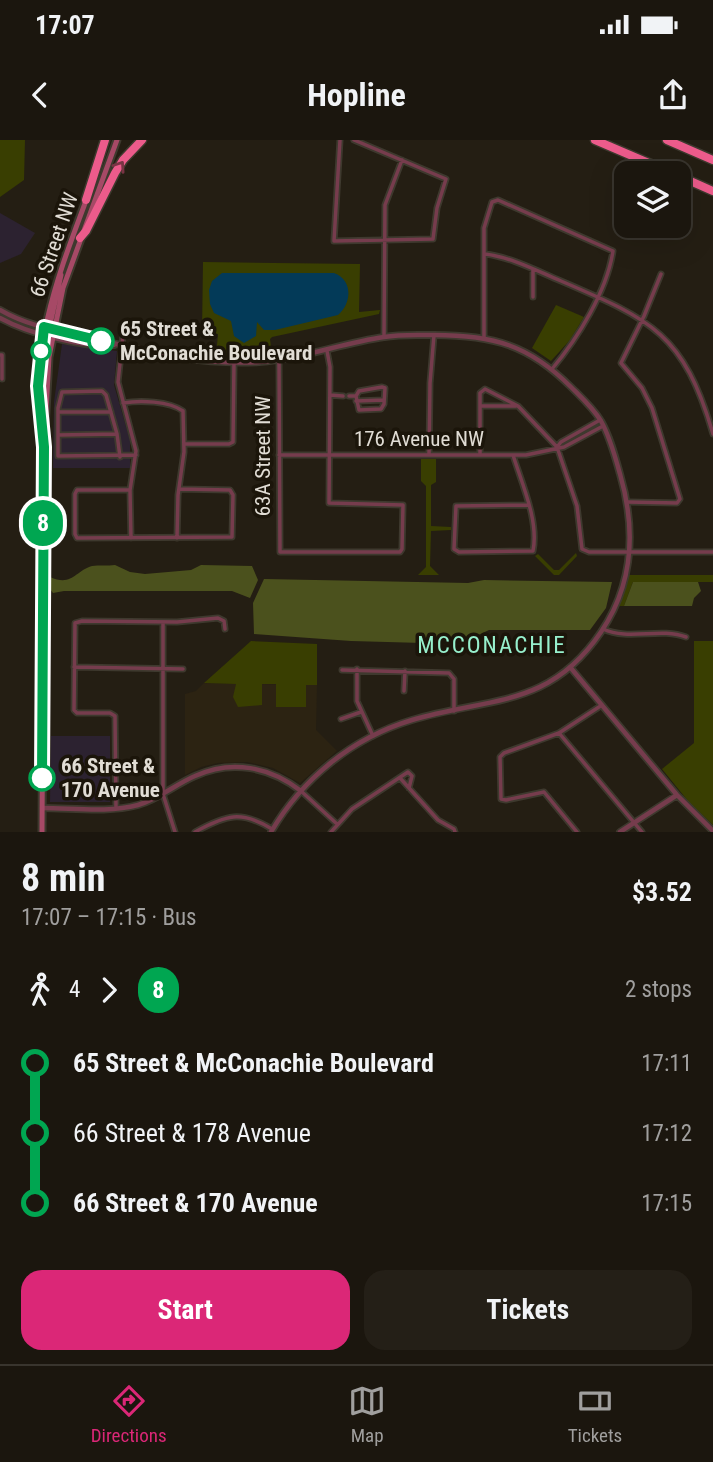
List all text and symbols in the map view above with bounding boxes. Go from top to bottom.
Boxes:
text: 17:07 [35,10,95,40]
icon: back [21,76,59,114]
text: Hopline [307,76,406,114]
icon: share [654,76,692,114]
one-way arrow [112,161,124,174]
map controls [614,161,691,238]
button: layers [614,161,691,238]
street label: 66 Street NW [25,190,83,300]
place label: 65 Street & McConachie Boulevard [120,317,313,365]
marker: 65 Street & McConachie Boulevard [88,328,114,354]
unlabelled marker [31,341,51,361]
street label: 63A Street NW [251,396,275,516]
street label: 176 Avenue NW [354,427,484,451]
line badge: 8 [20,500,66,546]
text: 8 [37,509,49,537]
district label: MCCONACHIE [417,632,567,659]
place label: 66 Street & 170 Avenue [61,754,160,802]
marker: 66 Street & 170 Avenue [29,765,55,791]
text: 8 min [21,856,105,900]
text: $3.52 [632,877,692,907]
text: 17:07 – 17:15 · Bus [21,904,197,931]
icon: walk [21,971,59,1009]
icon: forward [90,971,128,1009]
text: 4 [69,976,80,1003]
text: 8 [152,976,165,1004]
text: 2 stops [625,976,692,1003]
text: 65 Street & McConachie Boulevard [73,1048,434,1078]
text: 17:11 [641,1050,692,1077]
text: 66 Street & 178 Avenue [73,1118,311,1148]
text: 17:12 [641,1120,692,1147]
text: 66 Street & 170 Avenue [73,1188,318,1218]
text: 17:15 [641,1190,692,1217]
button: Start [21,1270,350,1350]
button: Tickets [364,1270,692,1350]
tab: Directions [91,1382,167,1447]
tab: Map [348,1382,386,1447]
tab: Tickets [568,1382,622,1447]

